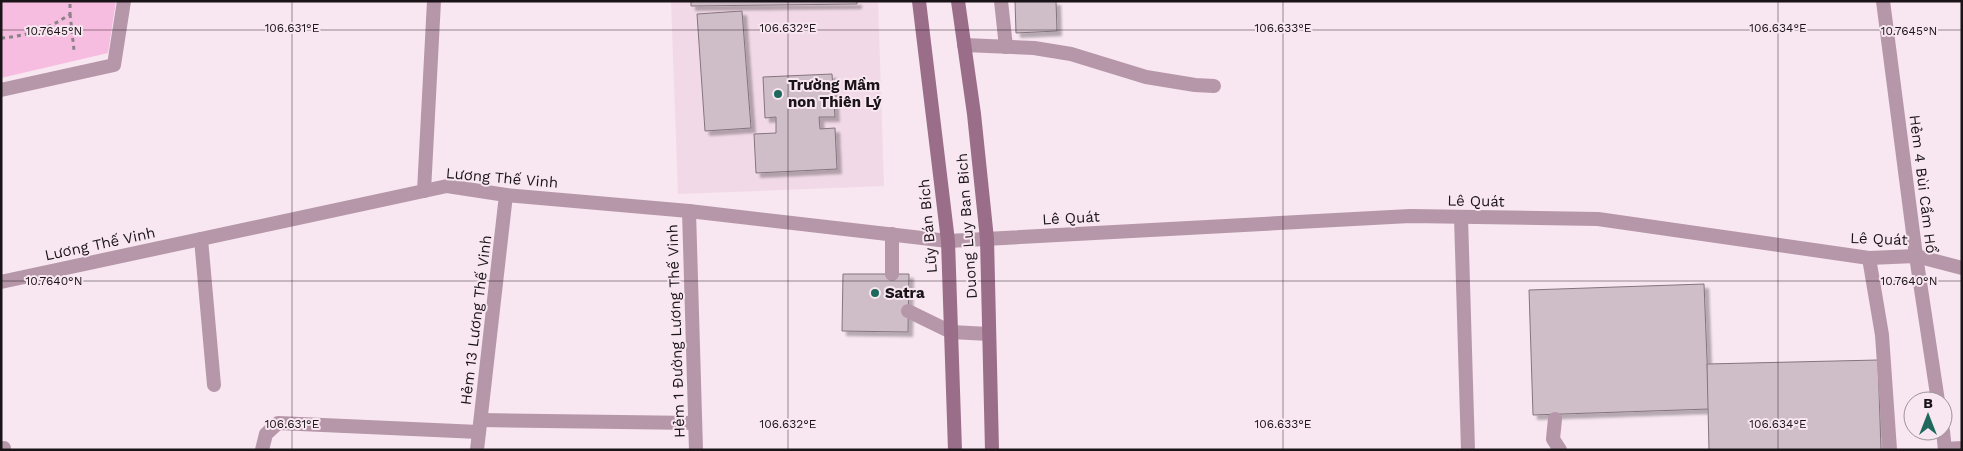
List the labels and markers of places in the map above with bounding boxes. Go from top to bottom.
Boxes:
place label: Trường Mầm non Thiên Lý [788,76,882,111]
marker: Trường Mầm non Thiên Lý [772,88,784,100]
place label: Satra [885,284,925,302]
marker: Satra [869,287,881,299]

